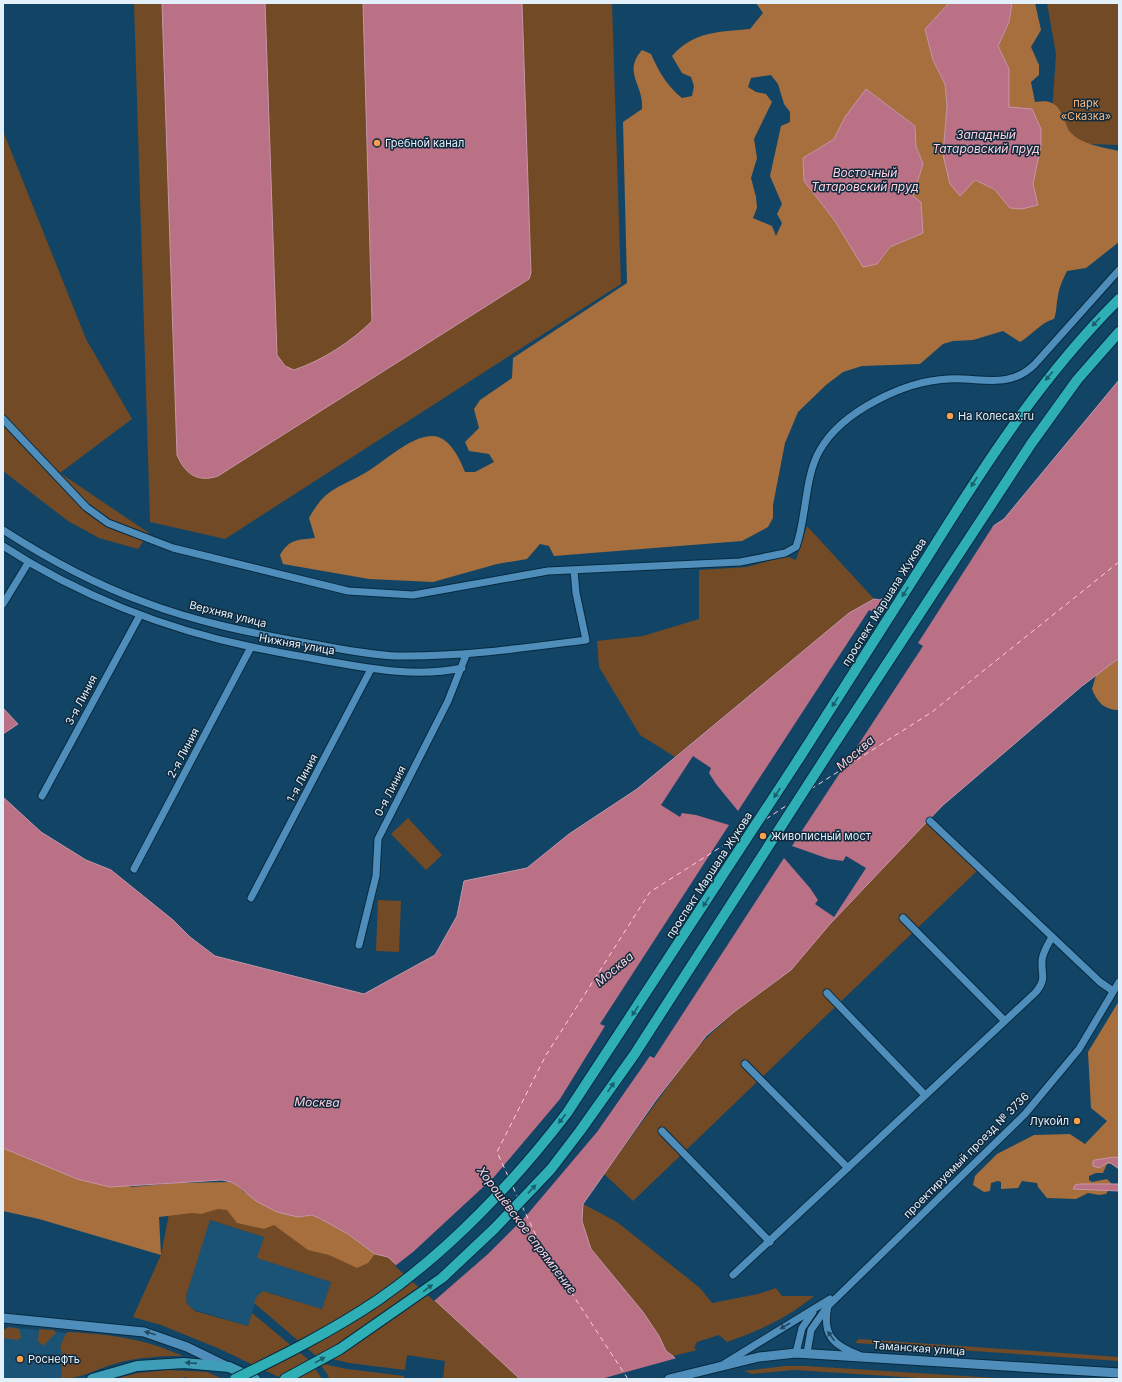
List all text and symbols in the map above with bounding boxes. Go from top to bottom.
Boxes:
park label: парк «Сказка» [1061,96,1111,123]
water label: Западный Татаровский пруд [932,127,1040,156]
place label: Гребной канал [385,136,464,150]
marker: Гребной канал [372,138,382,148]
water label: Восточный Татаровский пруд [811,165,919,194]
one-way arrow [1092,317,1101,327]
one-way arrow [1045,371,1054,381]
place label: На Колесах.ru [958,409,1034,423]
marker: На Колесах.ru [945,411,955,421]
one-way arrow [971,476,978,488]
street label: проспект Маршала Жукова [839,535,929,669]
one-way arrow [901,587,909,597]
street label: Верхняя улица [188,598,268,630]
street label: Нижняя улица [258,630,336,658]
street label: 3-я Линия [62,672,100,728]
one-way arrow [832,696,839,708]
street label: 2-я Линия [164,726,202,780]
water label: Москва [833,732,877,774]
street label: 1-я Линия [283,752,321,804]
street label: 0-я Линия [371,763,409,819]
one-way arrow [773,788,781,798]
street label: проспект Маршала Жукова [663,809,755,941]
place label: Живописный мост [771,829,872,843]
marker: Живописный мост [758,831,768,841]
one-way arrow [702,897,710,907]
water label: Москва [592,949,636,989]
one-way arrow [631,1006,639,1016]
one-way arrow [607,1081,615,1092]
street label: проектируемый проезд № 3736 [900,1089,1032,1221]
water label: Москва [294,1094,340,1110]
one-way arrow [558,1113,567,1124]
place label: Лукойл [1029,1114,1069,1128]
marker: Лукойл [1072,1116,1082,1126]
water label: Хорошёвское спрямление [474,1162,580,1297]
one-way arrow [527,1184,537,1194]
one-way arrow [422,1284,433,1292]
one-way arrow [779,1323,791,1330]
one-way arrow [144,1330,157,1336]
one-way arrow [827,1330,835,1341]
street label: Таманская улица [872,1338,966,1358]
place label: Роснефть [28,1352,80,1366]
marker: Роснефть [15,1354,25,1364]
one-way arrow [314,1357,325,1364]
one-way arrow [185,1360,197,1367]

